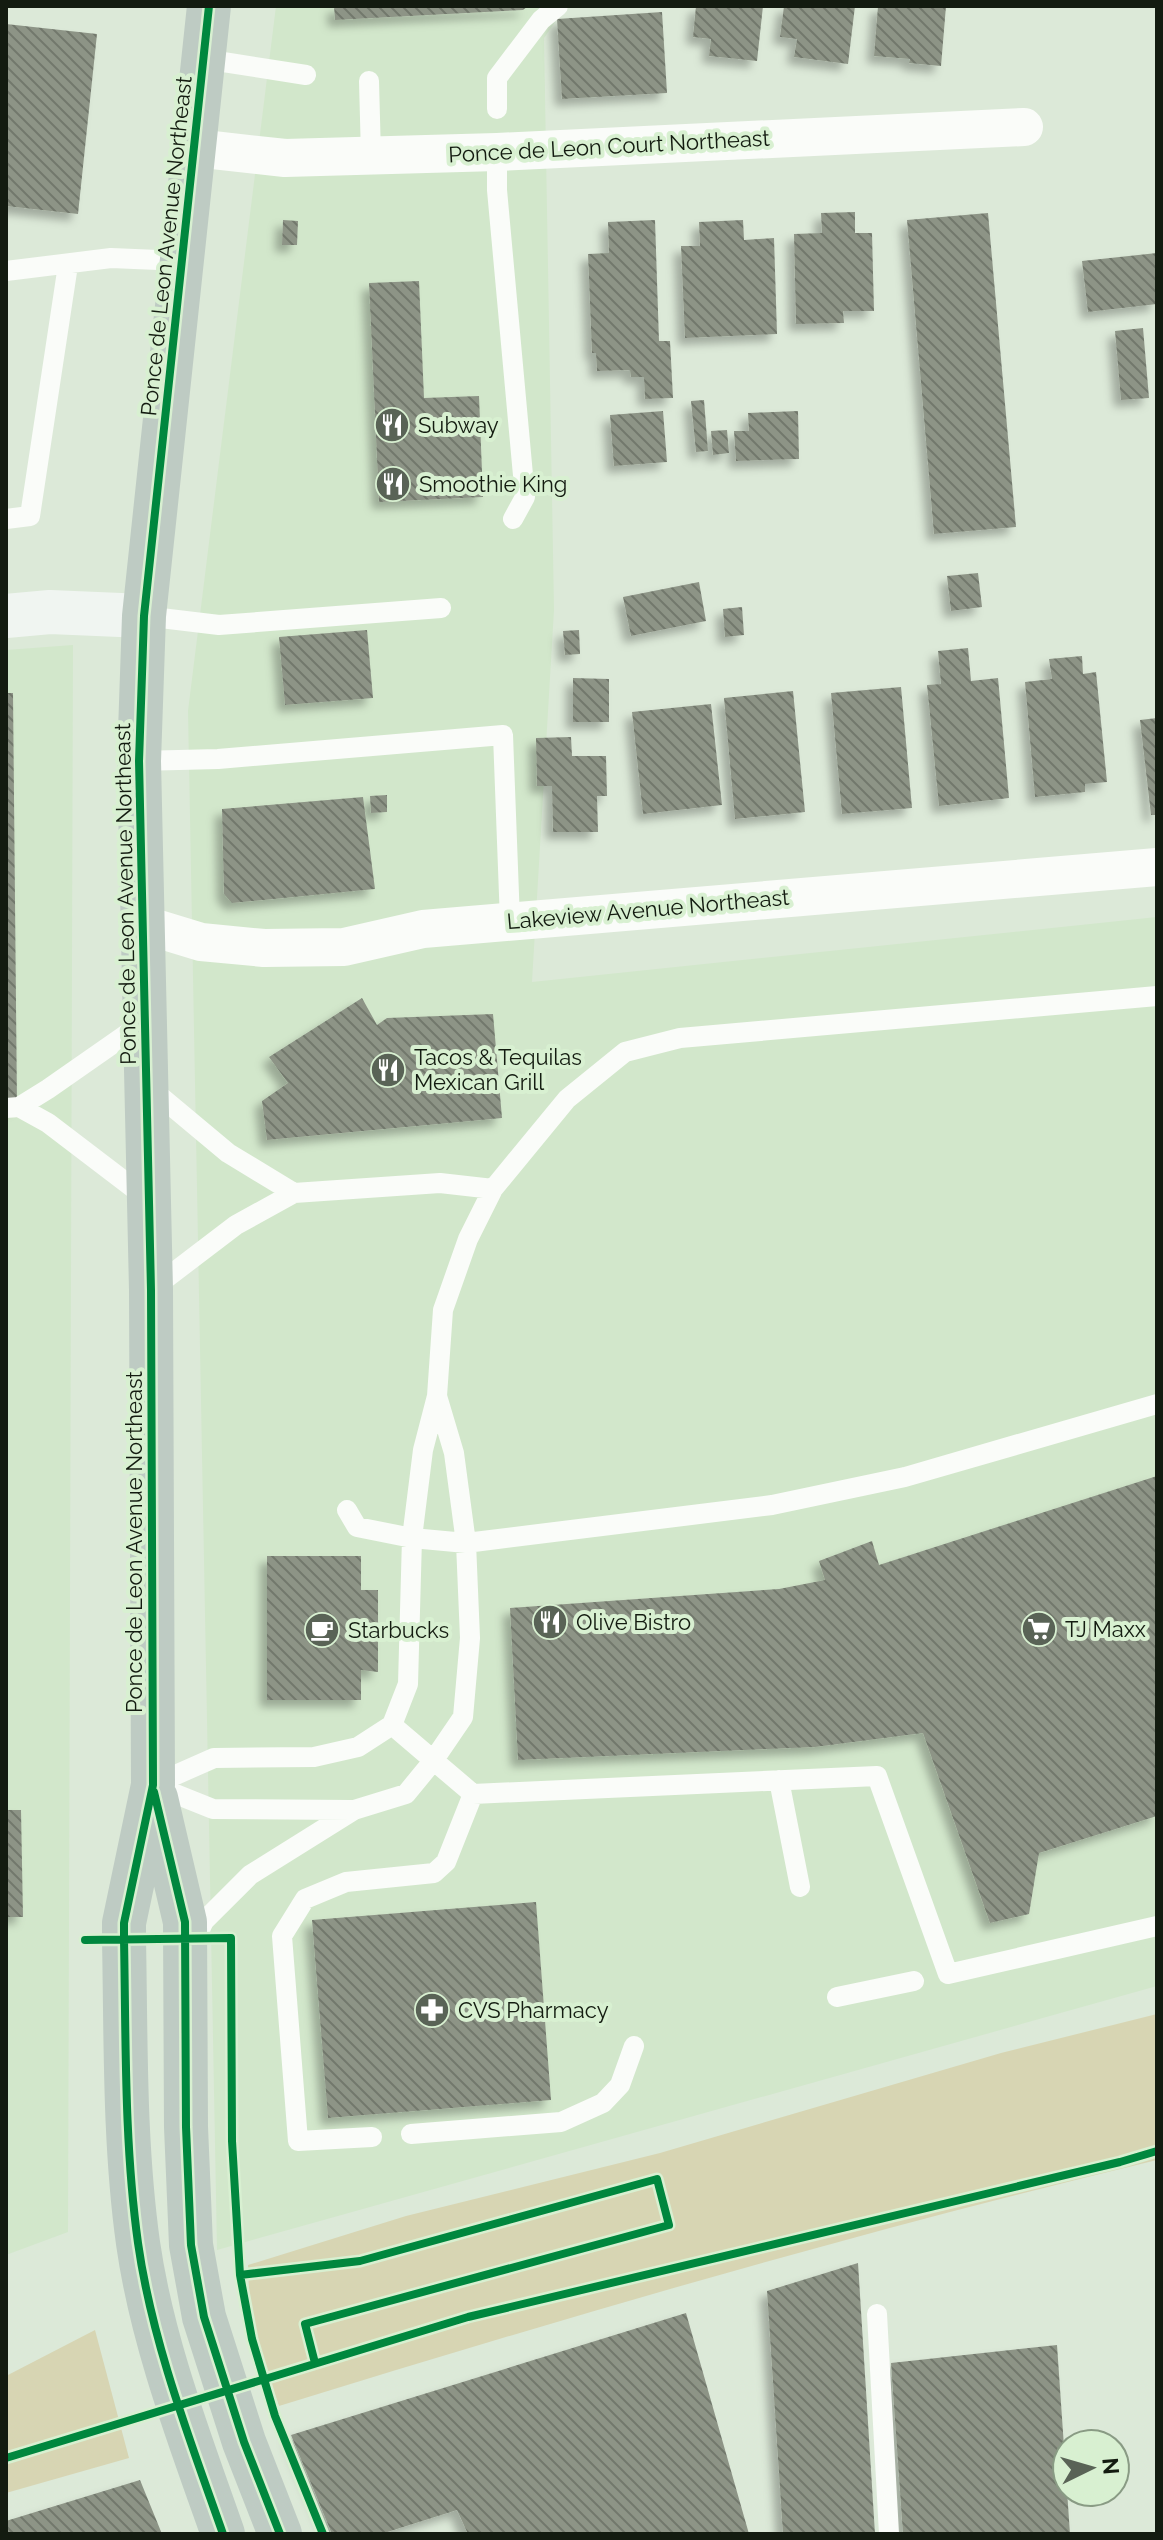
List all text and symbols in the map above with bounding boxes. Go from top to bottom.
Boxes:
street label: Ponce de Leon Avenue Northeast [135,74,197,417]
street label: Ponce de Leon Court Northeast [448,125,771,167]
restaurant icon: Subway [373,406,411,444]
place label: Subway [418,412,499,438]
restaurant icon: Smoothie King [374,465,412,503]
place label: Smoothie King [419,471,567,497]
street label: Ponce de Leon Avenue Northeast [109,722,141,1065]
street label: Lakeview Avenue Northeast [506,884,791,934]
place label: Tacos & Tequilas Mexican Grill [414,1044,582,1095]
restaurant icon: Tacos & Tequilas Mexican Grill [369,1051,407,1089]
street label: Ponce de Leon Avenue Northeast [121,1370,147,1713]
restaurant icon: Olive Bistro [531,1603,569,1641]
place label: Olive Bistro [576,1609,691,1635]
supermarket icon: TJ Maxx [1020,1610,1058,1648]
cafe icon: Starbucks [303,1611,341,1649]
place label: TJ Maxx [1065,1616,1146,1642]
place label: Starbucks [348,1617,449,1643]
pharmacy icon: CVS Pharmacy [413,1991,451,2029]
place label: CVS Pharmacy [458,1997,609,2023]
north arrow [1051,2428,1131,2508]
text: N [1097,2457,1125,2476]

